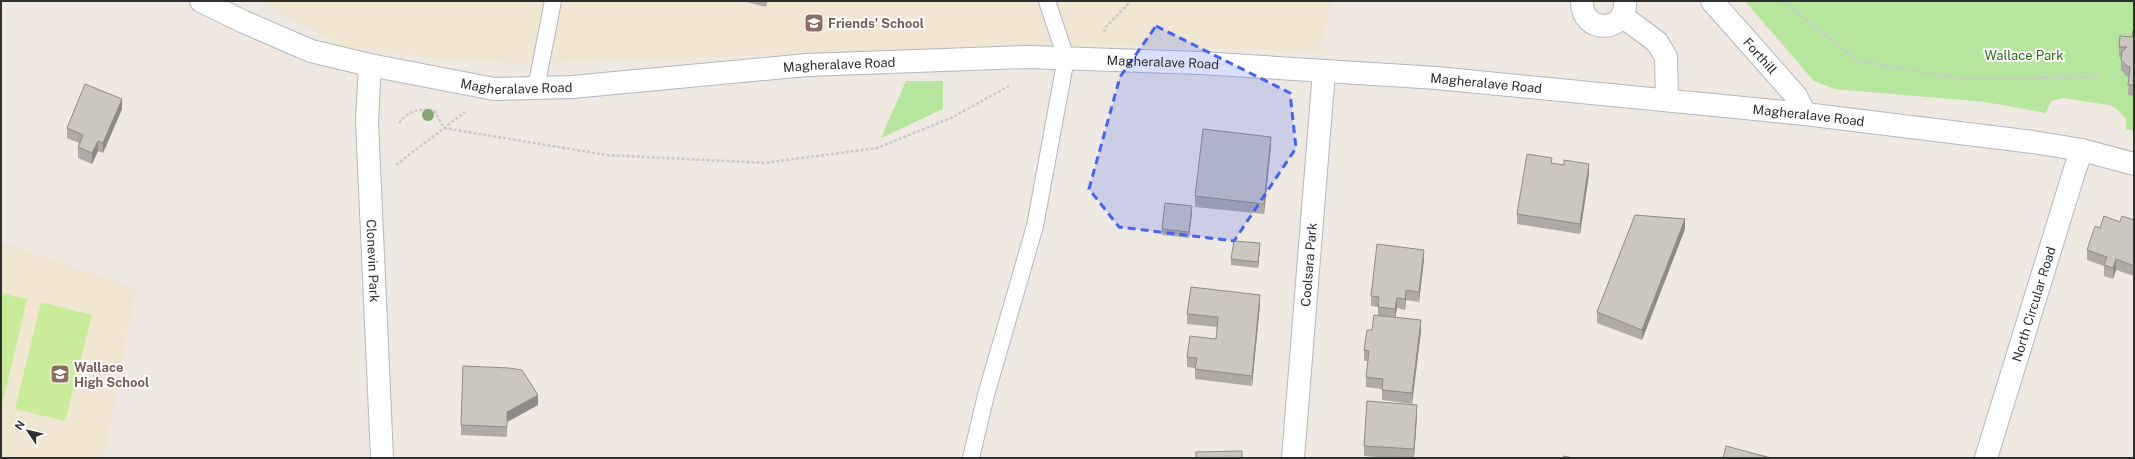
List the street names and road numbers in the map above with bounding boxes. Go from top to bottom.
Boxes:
street label: Forthill [1740,34,1780,77]
street label: Magheralave Road [1107,52,1219,72]
street label: Magheralave Road [782,54,896,75]
street label: Magheralave Road [1430,70,1543,96]
street label: Magheralave Road [459,75,573,96]
street label: Magheralave Road [1752,101,1865,129]
street label: Clonevin Park [364,219,383,303]
street label: Coolsara Park [1298,222,1319,307]
street label: North Circular Road [2009,245,2058,364]

